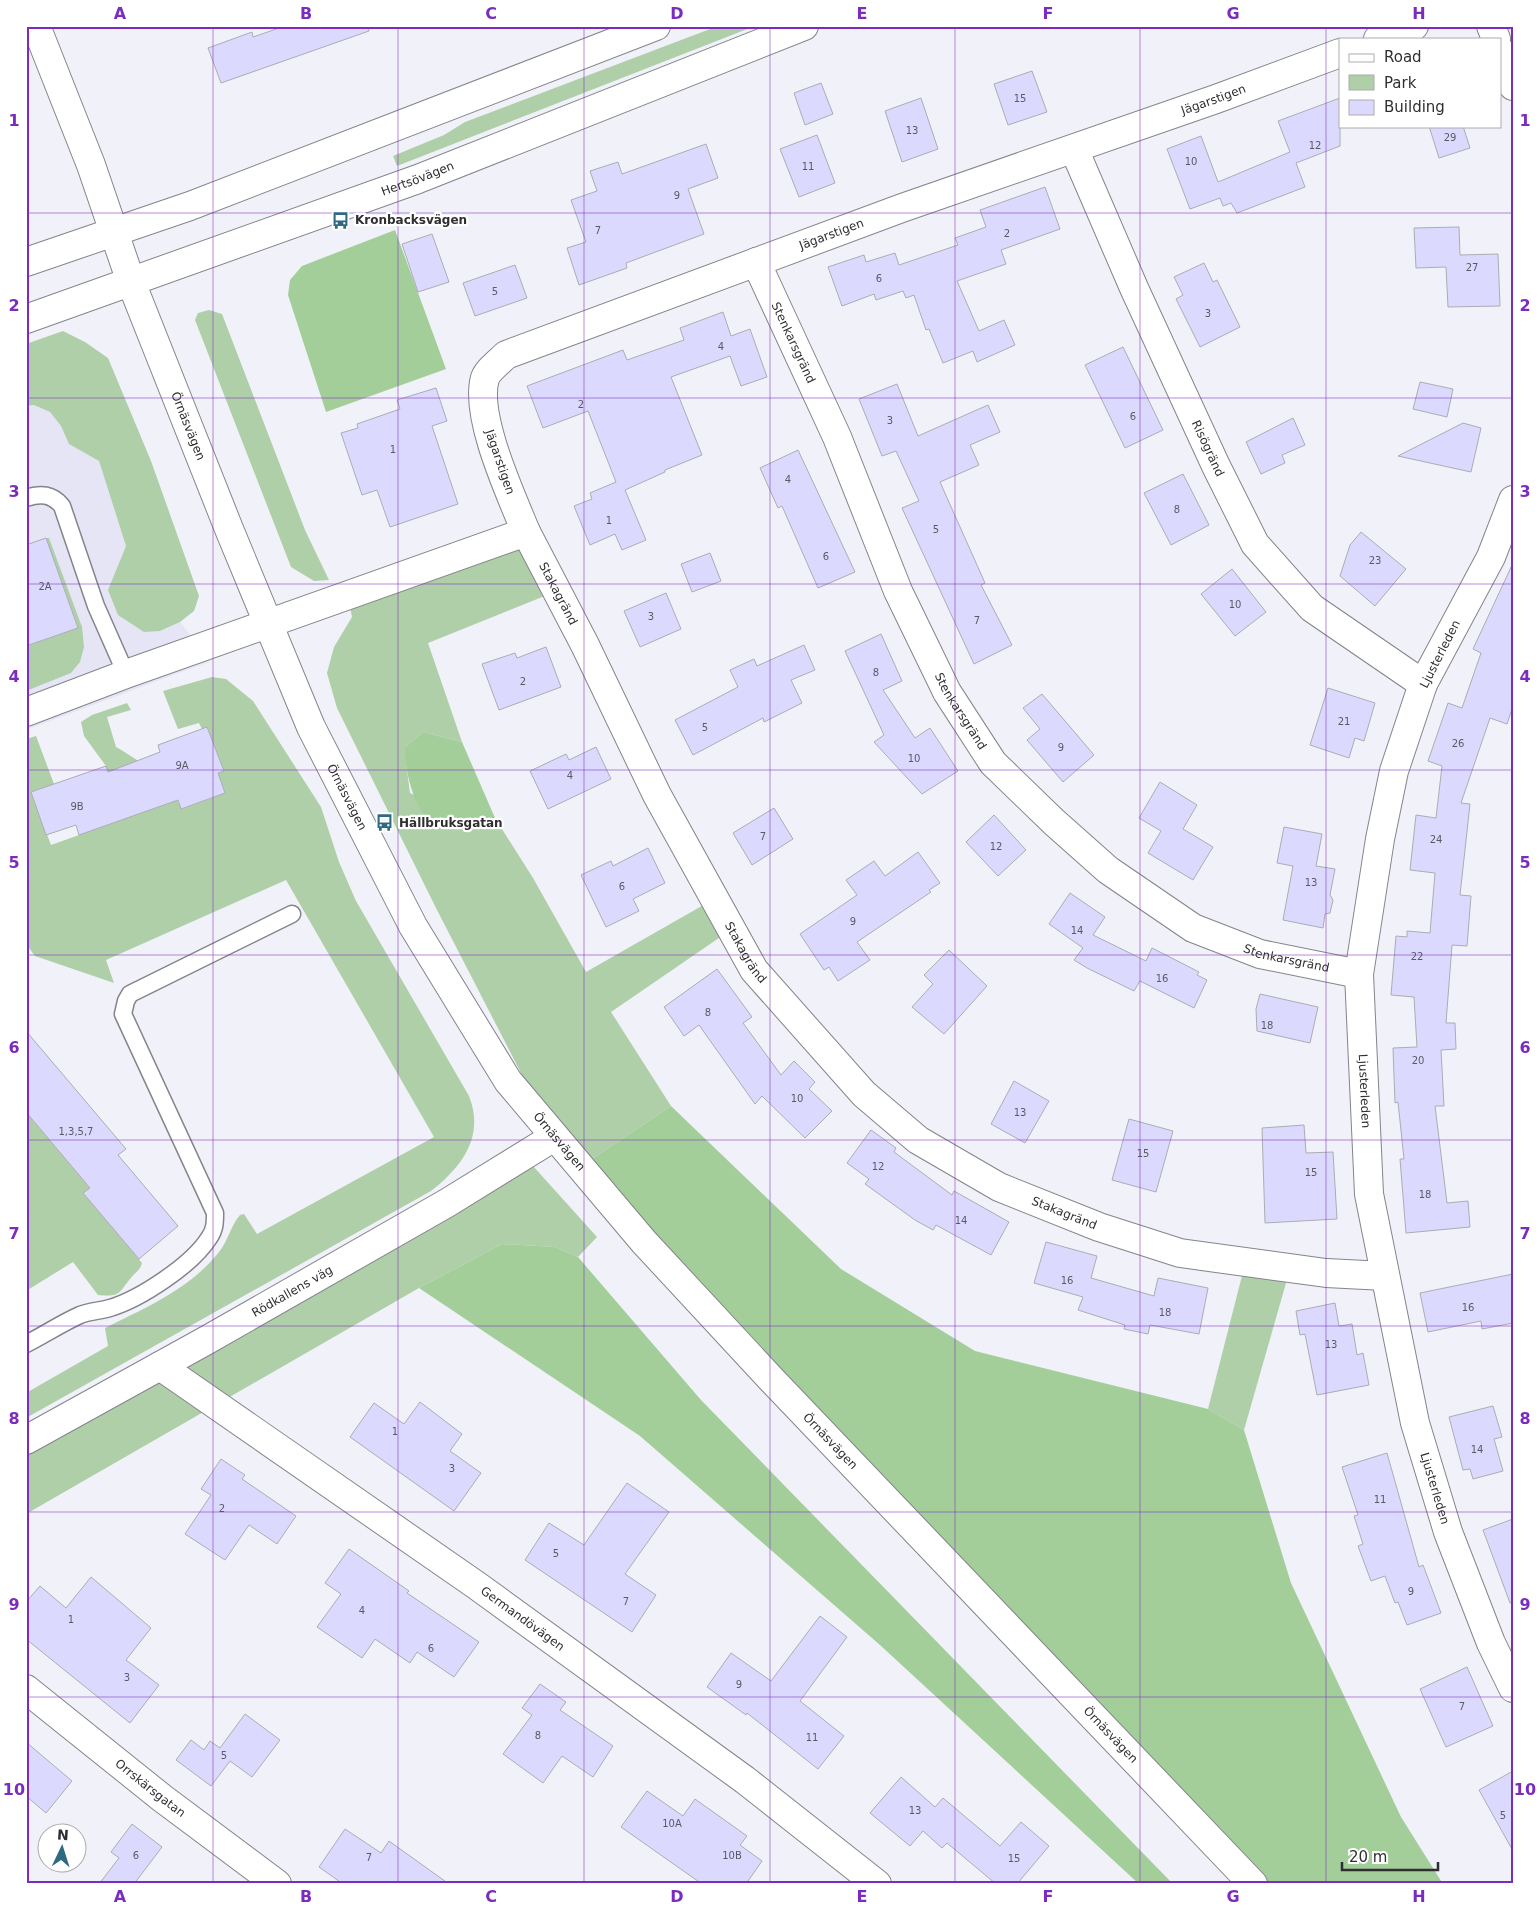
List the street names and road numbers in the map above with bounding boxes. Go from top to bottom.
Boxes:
street label: Jägarstigen [1178,82,1248,118]
street label: Hertsövägen [379,158,456,199]
street label: Jägarstigen [796,216,866,253]
street label: Stenkarsgränd [769,300,818,386]
street label: Örnäsvägen [168,389,208,462]
street label: Risögränd [1189,418,1227,479]
street label: Jägarstigen [482,427,518,496]
street label: Stakagränd [536,560,580,627]
street label: Ljusterleden [1417,618,1463,690]
street label: Stenkarsgränd [932,670,989,752]
street label: Örnäsvägen [324,761,370,833]
street label: Stakagränd [722,919,769,986]
street label: Stenkarsgränd [1242,941,1331,975]
street label: Ljusterleden [1356,1054,1373,1128]
street label: Örnäsvägen [530,1108,588,1174]
street label: Stakagränd [1030,1194,1099,1232]
street label: Rödkallens väg [249,1263,335,1320]
street label: Örnäsvägen [800,1409,860,1472]
street label: Ljusterleden [1417,1451,1452,1526]
street label: Germandövägen [478,1584,567,1654]
street label: Örnäsvägen [1080,1702,1141,1766]
street label: Orrskärsgatan [112,1756,188,1820]

